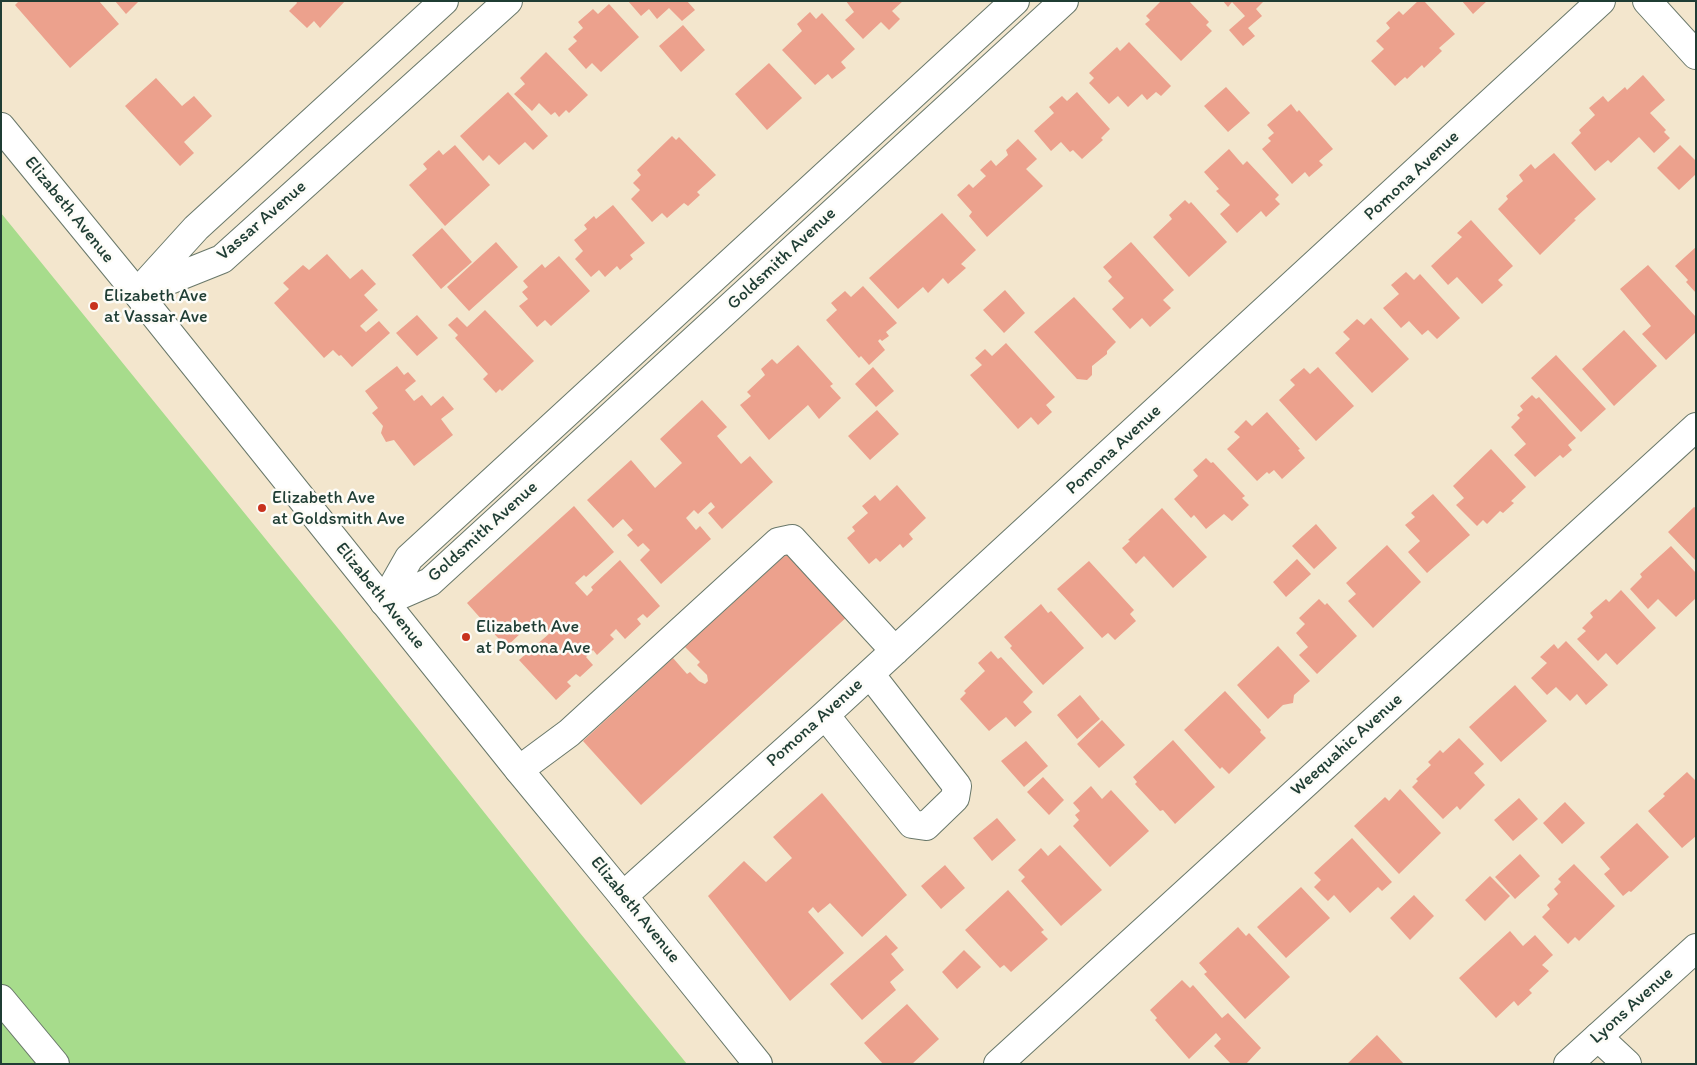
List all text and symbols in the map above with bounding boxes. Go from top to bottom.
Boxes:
street label: Pomona Avenue [1360,126,1464,226]
street label: Elizabeth Avenue [19,152,119,268]
street label: Vassar Avenue [213,176,311,266]
street label: Goldsmith Avenue [723,203,841,315]
place label: Elizabeth Ave at Vassar Ave [104,285,208,328]
marker: Elizabeth Ave at Vassar Ave [88,300,100,312]
street label: Pomona Avenue [1062,400,1166,500]
street label: Goldsmith Avenue [423,477,543,587]
place label: Elizabeth Ave at Goldsmith Ave [272,487,405,530]
marker: Elizabeth Ave at Goldsmith Ave [256,502,268,514]
street label: Elizabeth Avenue [330,538,430,654]
place label: Elizabeth Ave at Pomona Ave [476,616,591,659]
marker: Elizabeth Ave at Pomona Ave [460,631,472,643]
street label: Pomona Avenue [762,674,868,772]
street label: Weequahic Avenue [1287,689,1407,801]
street label: Elizabeth Avenue [585,852,685,968]
street label: Lyons Avenue [1586,963,1678,1049]

